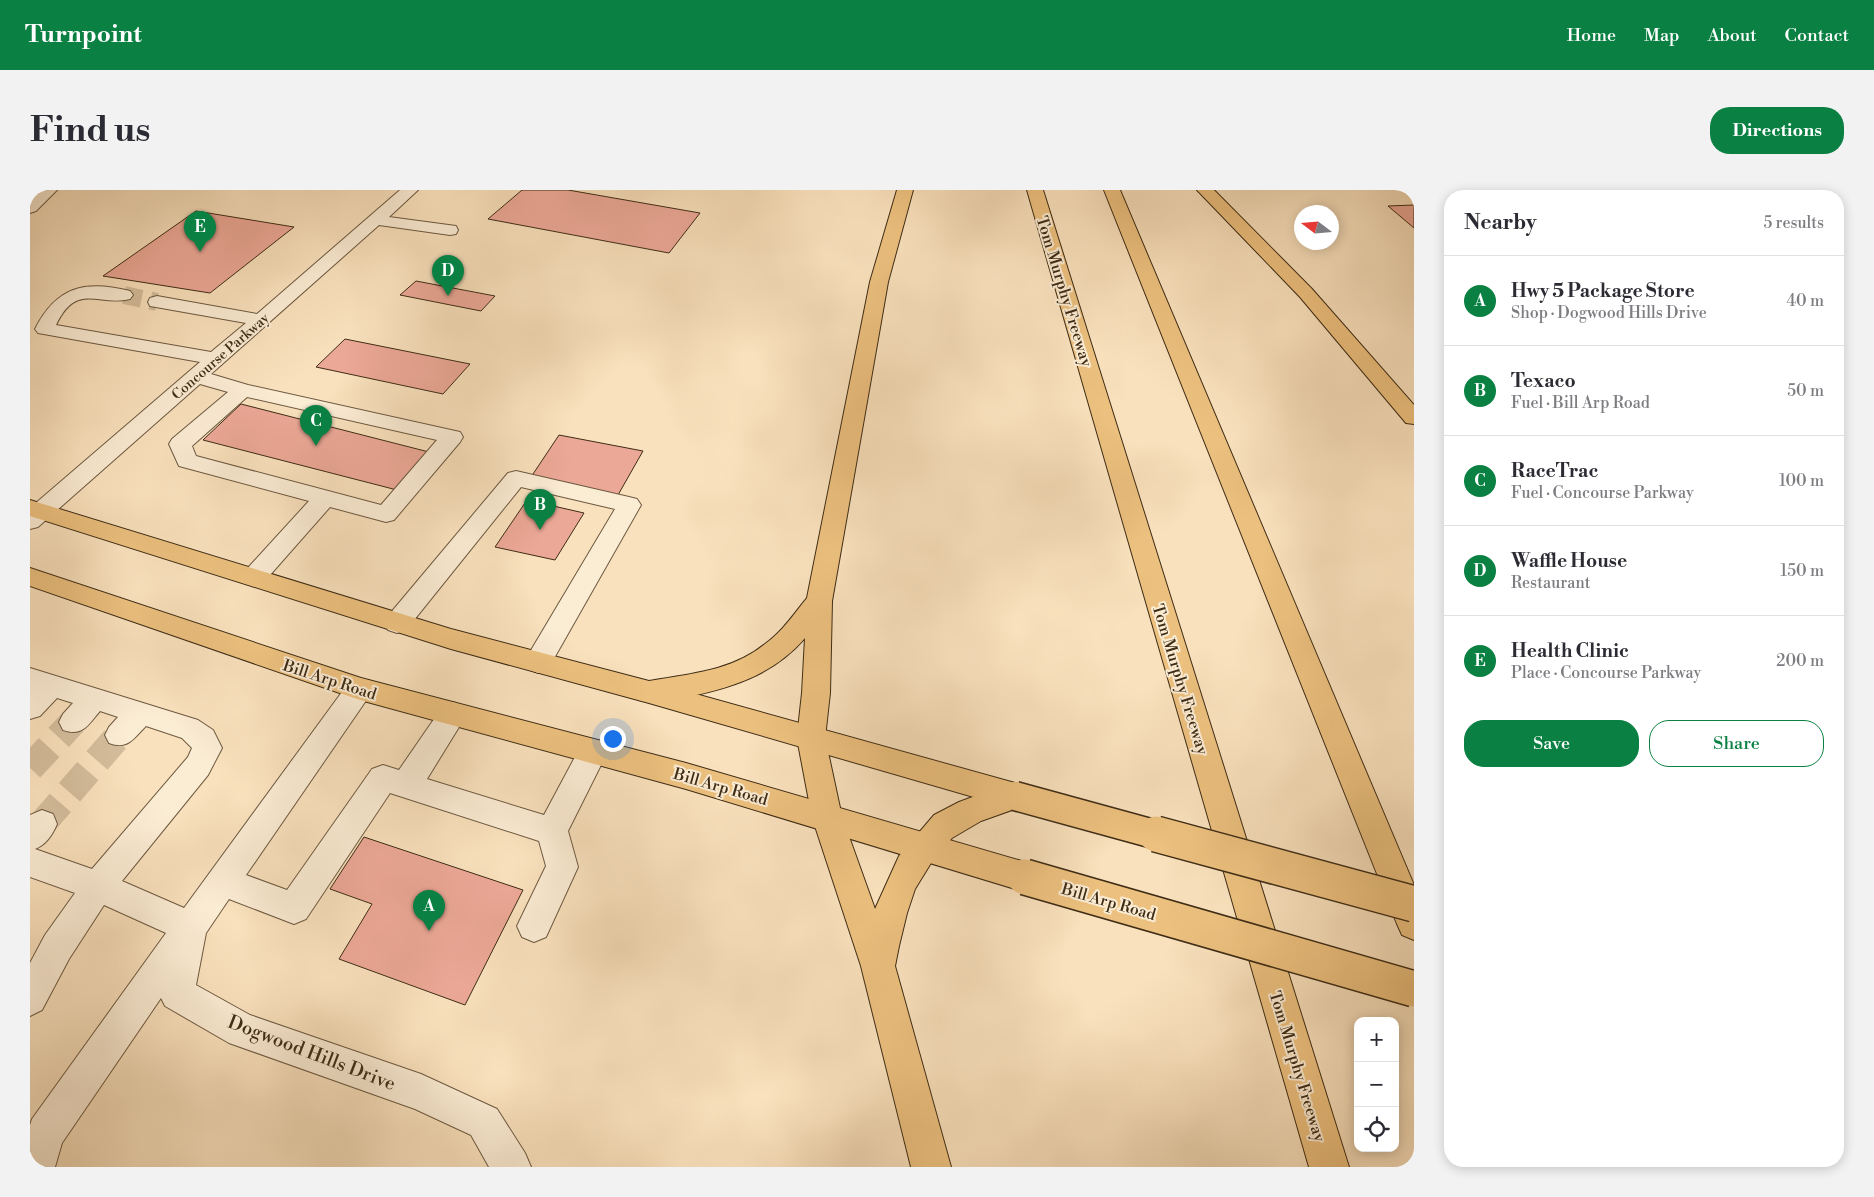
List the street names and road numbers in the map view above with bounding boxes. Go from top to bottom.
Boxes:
street label: Tom Murphy Freeway [1032,213,1097,369]
street label: Concourse Parkway [168,309,273,404]
street label: Tom Murphy Freeway [1148,601,1213,757]
street label: Bill Arp Road [279,655,379,704]
street label: Bill Arp Road [670,764,770,810]
street label: Bill Arp Road [1058,879,1158,925]
street label: Tom Murphy Freeway [1265,988,1330,1144]
street label: Dogwood Hills Drive [224,1010,399,1096]

